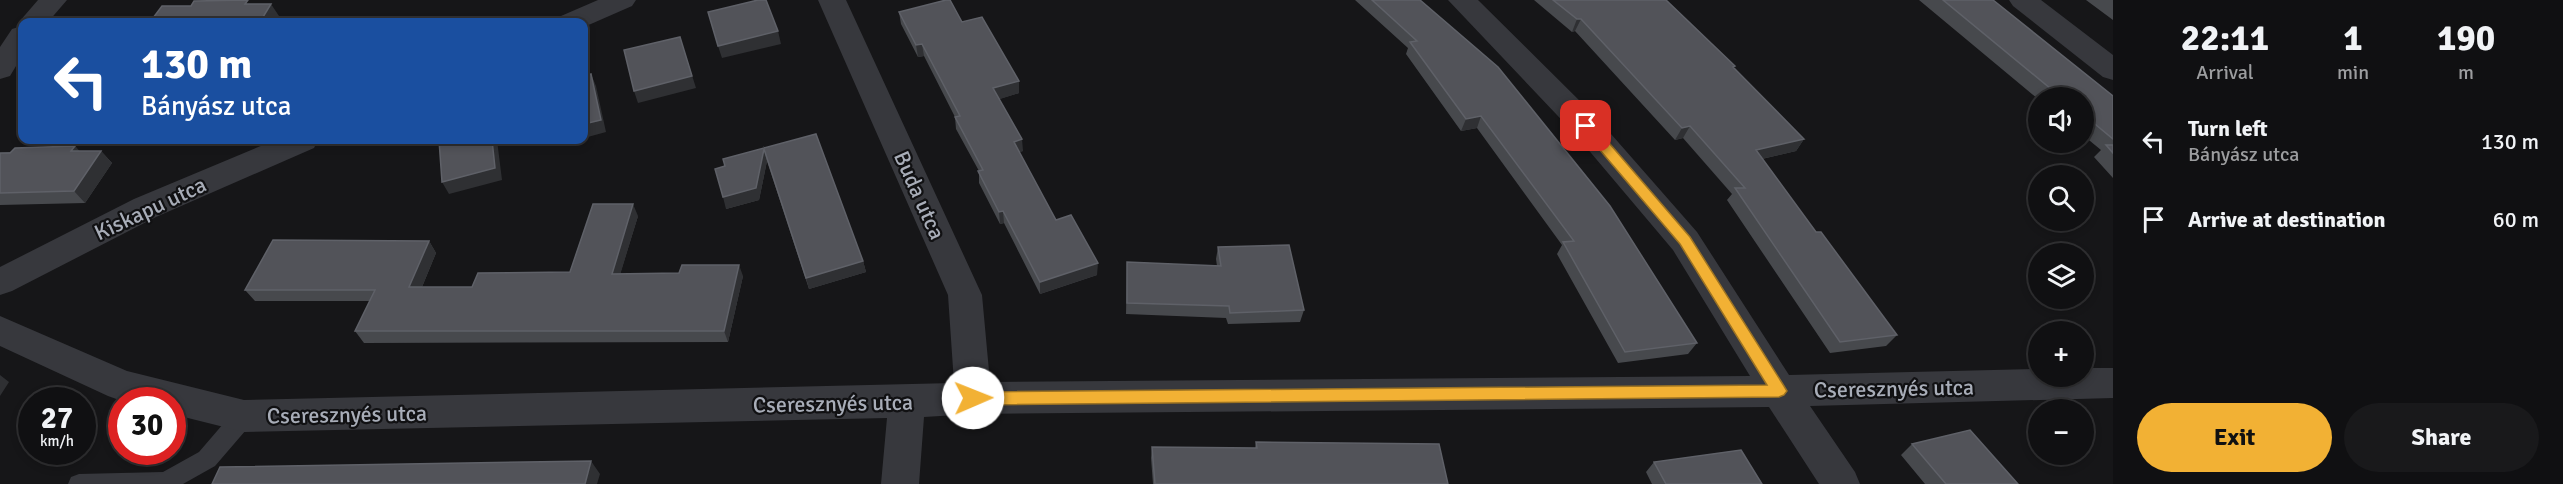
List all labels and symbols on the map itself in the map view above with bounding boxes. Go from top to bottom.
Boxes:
pin [1560,100,1611,151]
street label: Buda utca [888,147,951,244]
street label: Kiskapu utca [90,171,211,246]
position arrow [941,366,1005,430]
street label: Cseresznyés utca [1814,374,1974,403]
speed limit sign: 30 [108,387,186,465]
street label: Cseresznyés utca [753,389,913,418]
street label: Cseresznyés utca [267,400,427,429]

